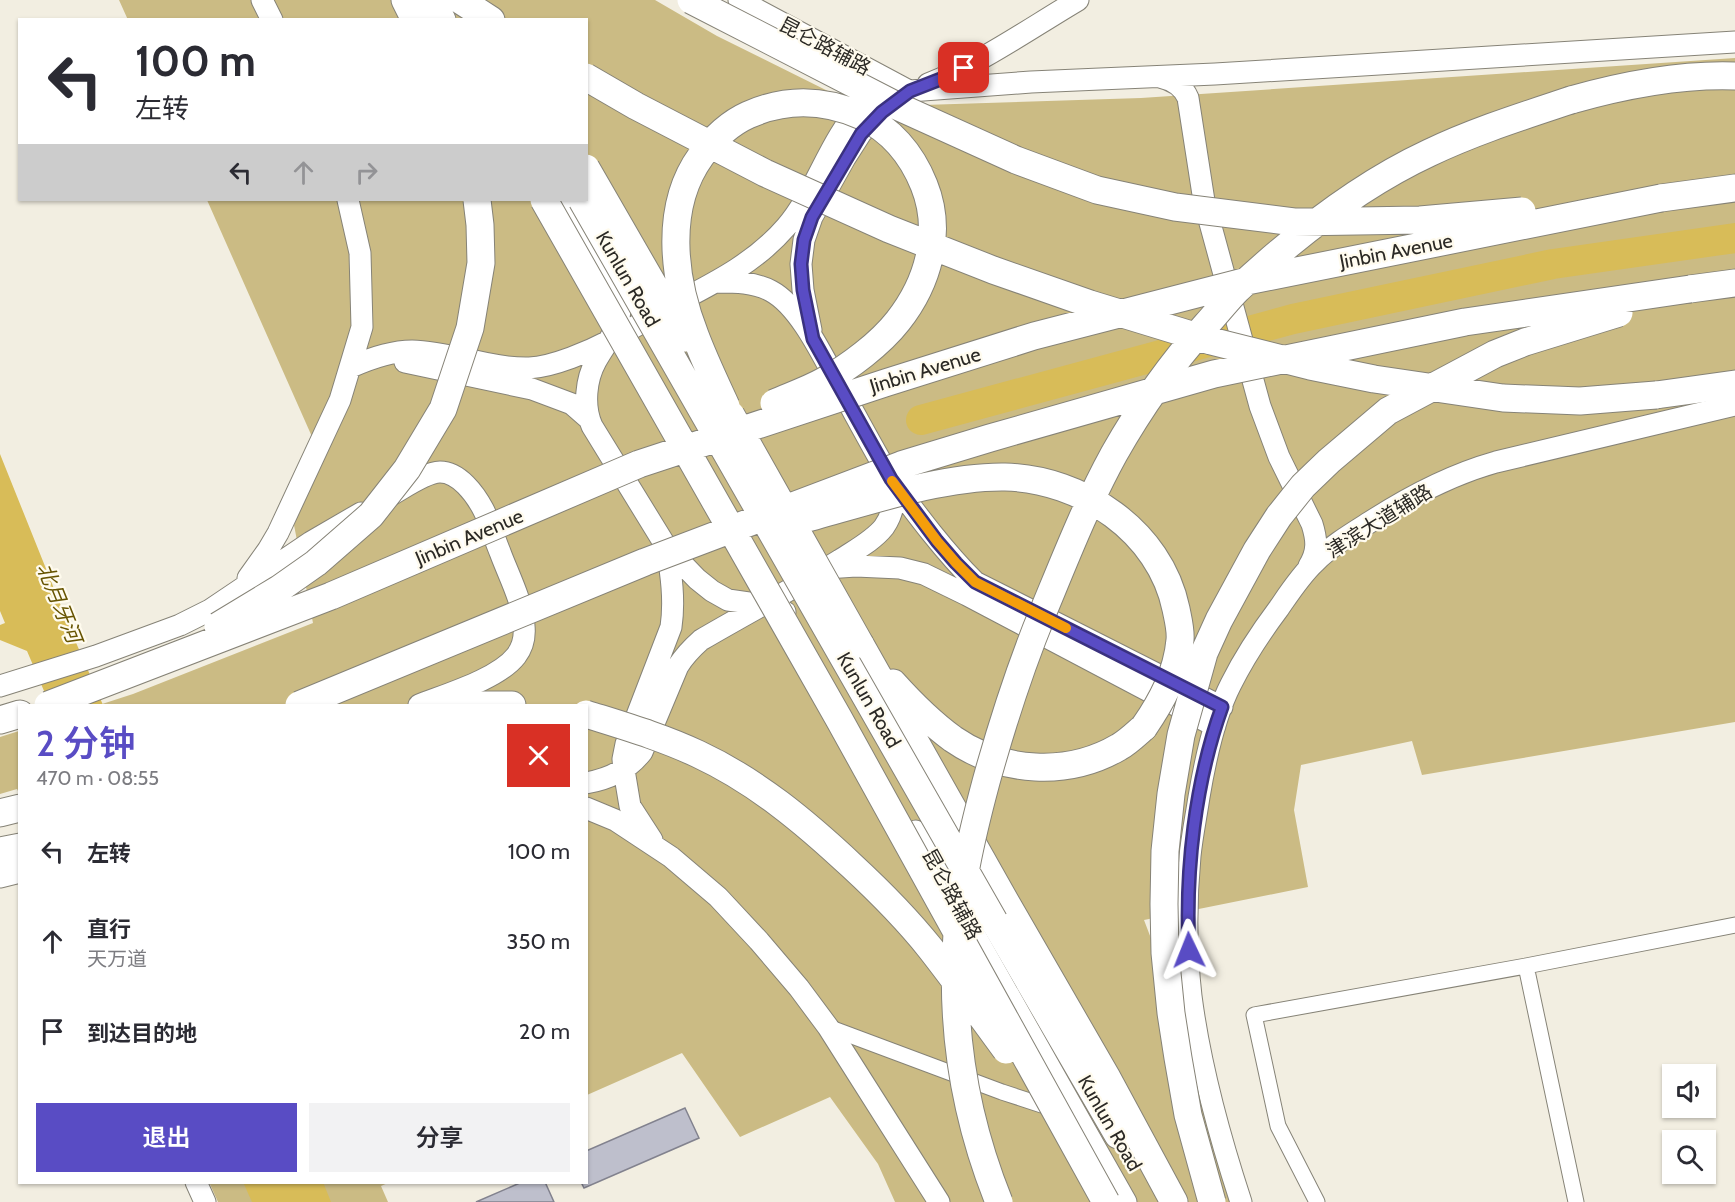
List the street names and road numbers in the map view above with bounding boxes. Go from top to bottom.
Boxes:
street label: 昆仑路辅路 [775,12,875,80]
street label: Kunlun Road [591,227,665,331]
street label: Jinbin Avenue [1336,228,1455,274]
street label: Jinbin Avenue [866,342,983,399]
street label: 津滨大道辅路 [1322,479,1436,563]
street label: Jinbin Avenue [411,504,527,571]
street label: Kunlun Road [832,648,906,752]
street label: 昆仑路辅路 [917,844,987,944]
street label: Kunlun Road [1073,1071,1147,1175]

